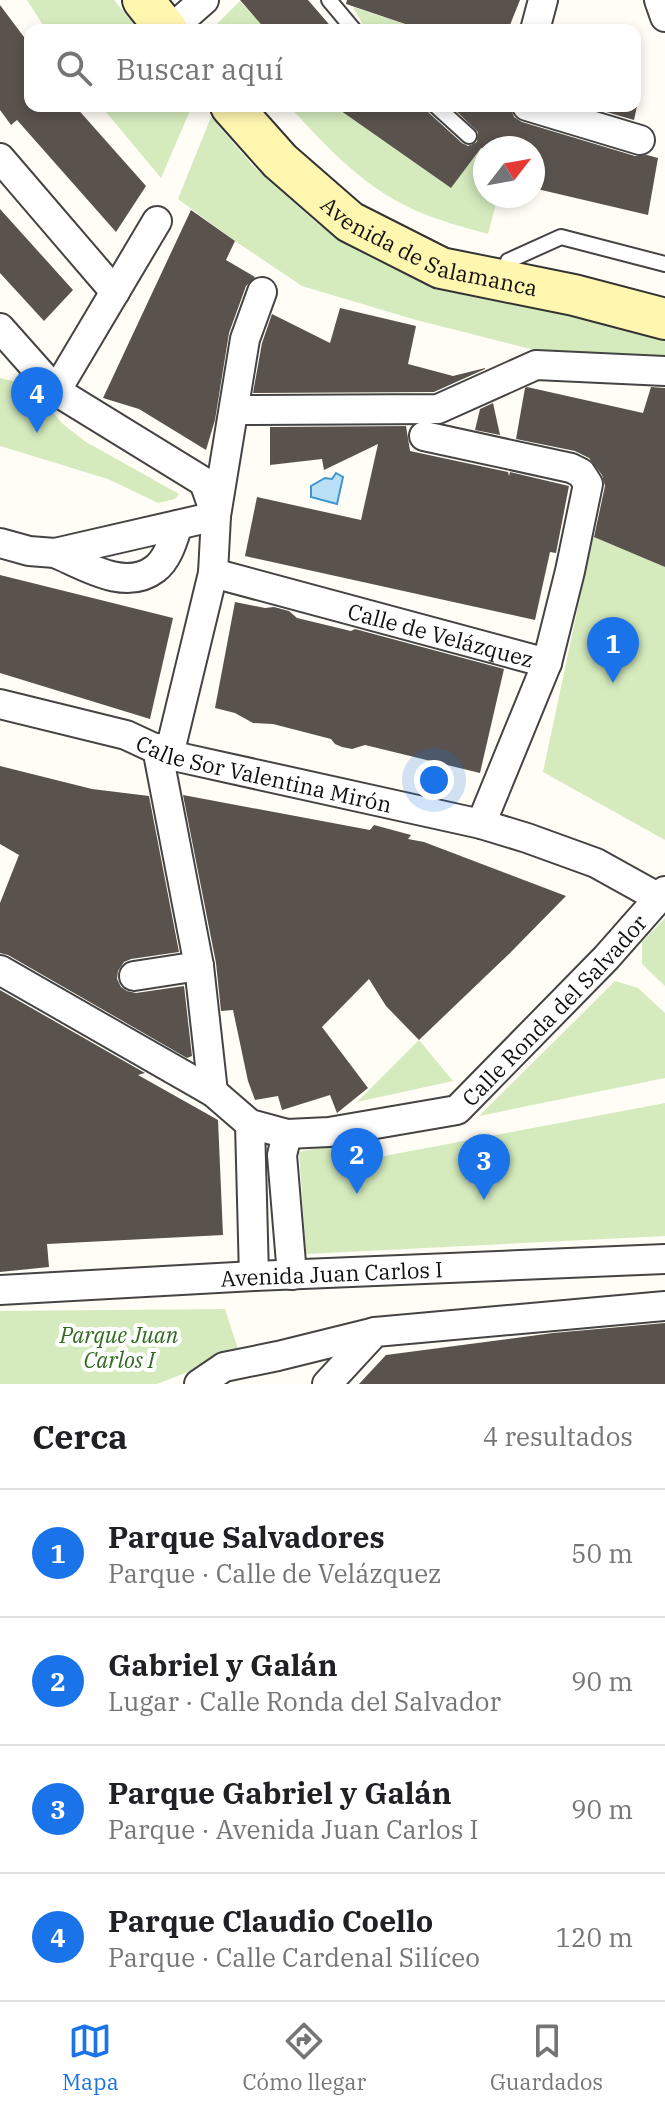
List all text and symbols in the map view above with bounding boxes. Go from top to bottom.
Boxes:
search box [24,24,641,112]
icon: search [52,46,96,90]
text: Buscar aquí [116,49,283,88]
north arrow [473,136,545,208]
street label: Avenida de Salamanca [315,189,540,302]
pin: 4 [11,367,63,433]
street label: Calle de Velázquez [345,596,537,673]
pin: 1 [587,617,639,683]
street label: Calle Sor Valentina Mirón [132,727,395,818]
your location [414,760,454,800]
street label: Calle Ronda del Salvador [455,908,653,1112]
pin: 2 [331,1128,383,1194]
pin: 3 [458,1134,510,1200]
street label: Avenida Juan Carlos I [220,1254,443,1292]
park label: Parque Juan Carlos I [59,1320,179,1374]
text: Cerca [32,1414,128,1458]
text: 4 resultados [483,1419,633,1453]
text: Parque Salvadores [108,1517,385,1556]
text: 1 [50,1536,66,1570]
text: 50 m [571,1536,633,1570]
text: Parque · Calle de Velázquez [108,1556,441,1590]
text: Gabriel y Galán [108,1645,338,1684]
text: 2 [50,1664,66,1698]
text: 90 m [571,1664,633,1698]
text: Lugar · Calle Ronda del Salvador [108,1684,501,1718]
text: Parque Gabriel y Galán [108,1773,452,1812]
text: 3 [50,1792,66,1826]
text: 90 m [571,1792,633,1826]
text: Parque · Avenida Juan Carlos I [108,1812,478,1846]
text: Parque Claudio Coello [108,1901,433,1940]
text: 4 [50,1920,66,1954]
text: 120 m [555,1920,633,1954]
text: Parque · Calle Cardenal Silíceo [108,1940,480,1974]
tab: Mapa [62,2019,119,2096]
tab: Cómo llegar [243,2019,366,2096]
tab: Guardados [490,2019,603,2096]

